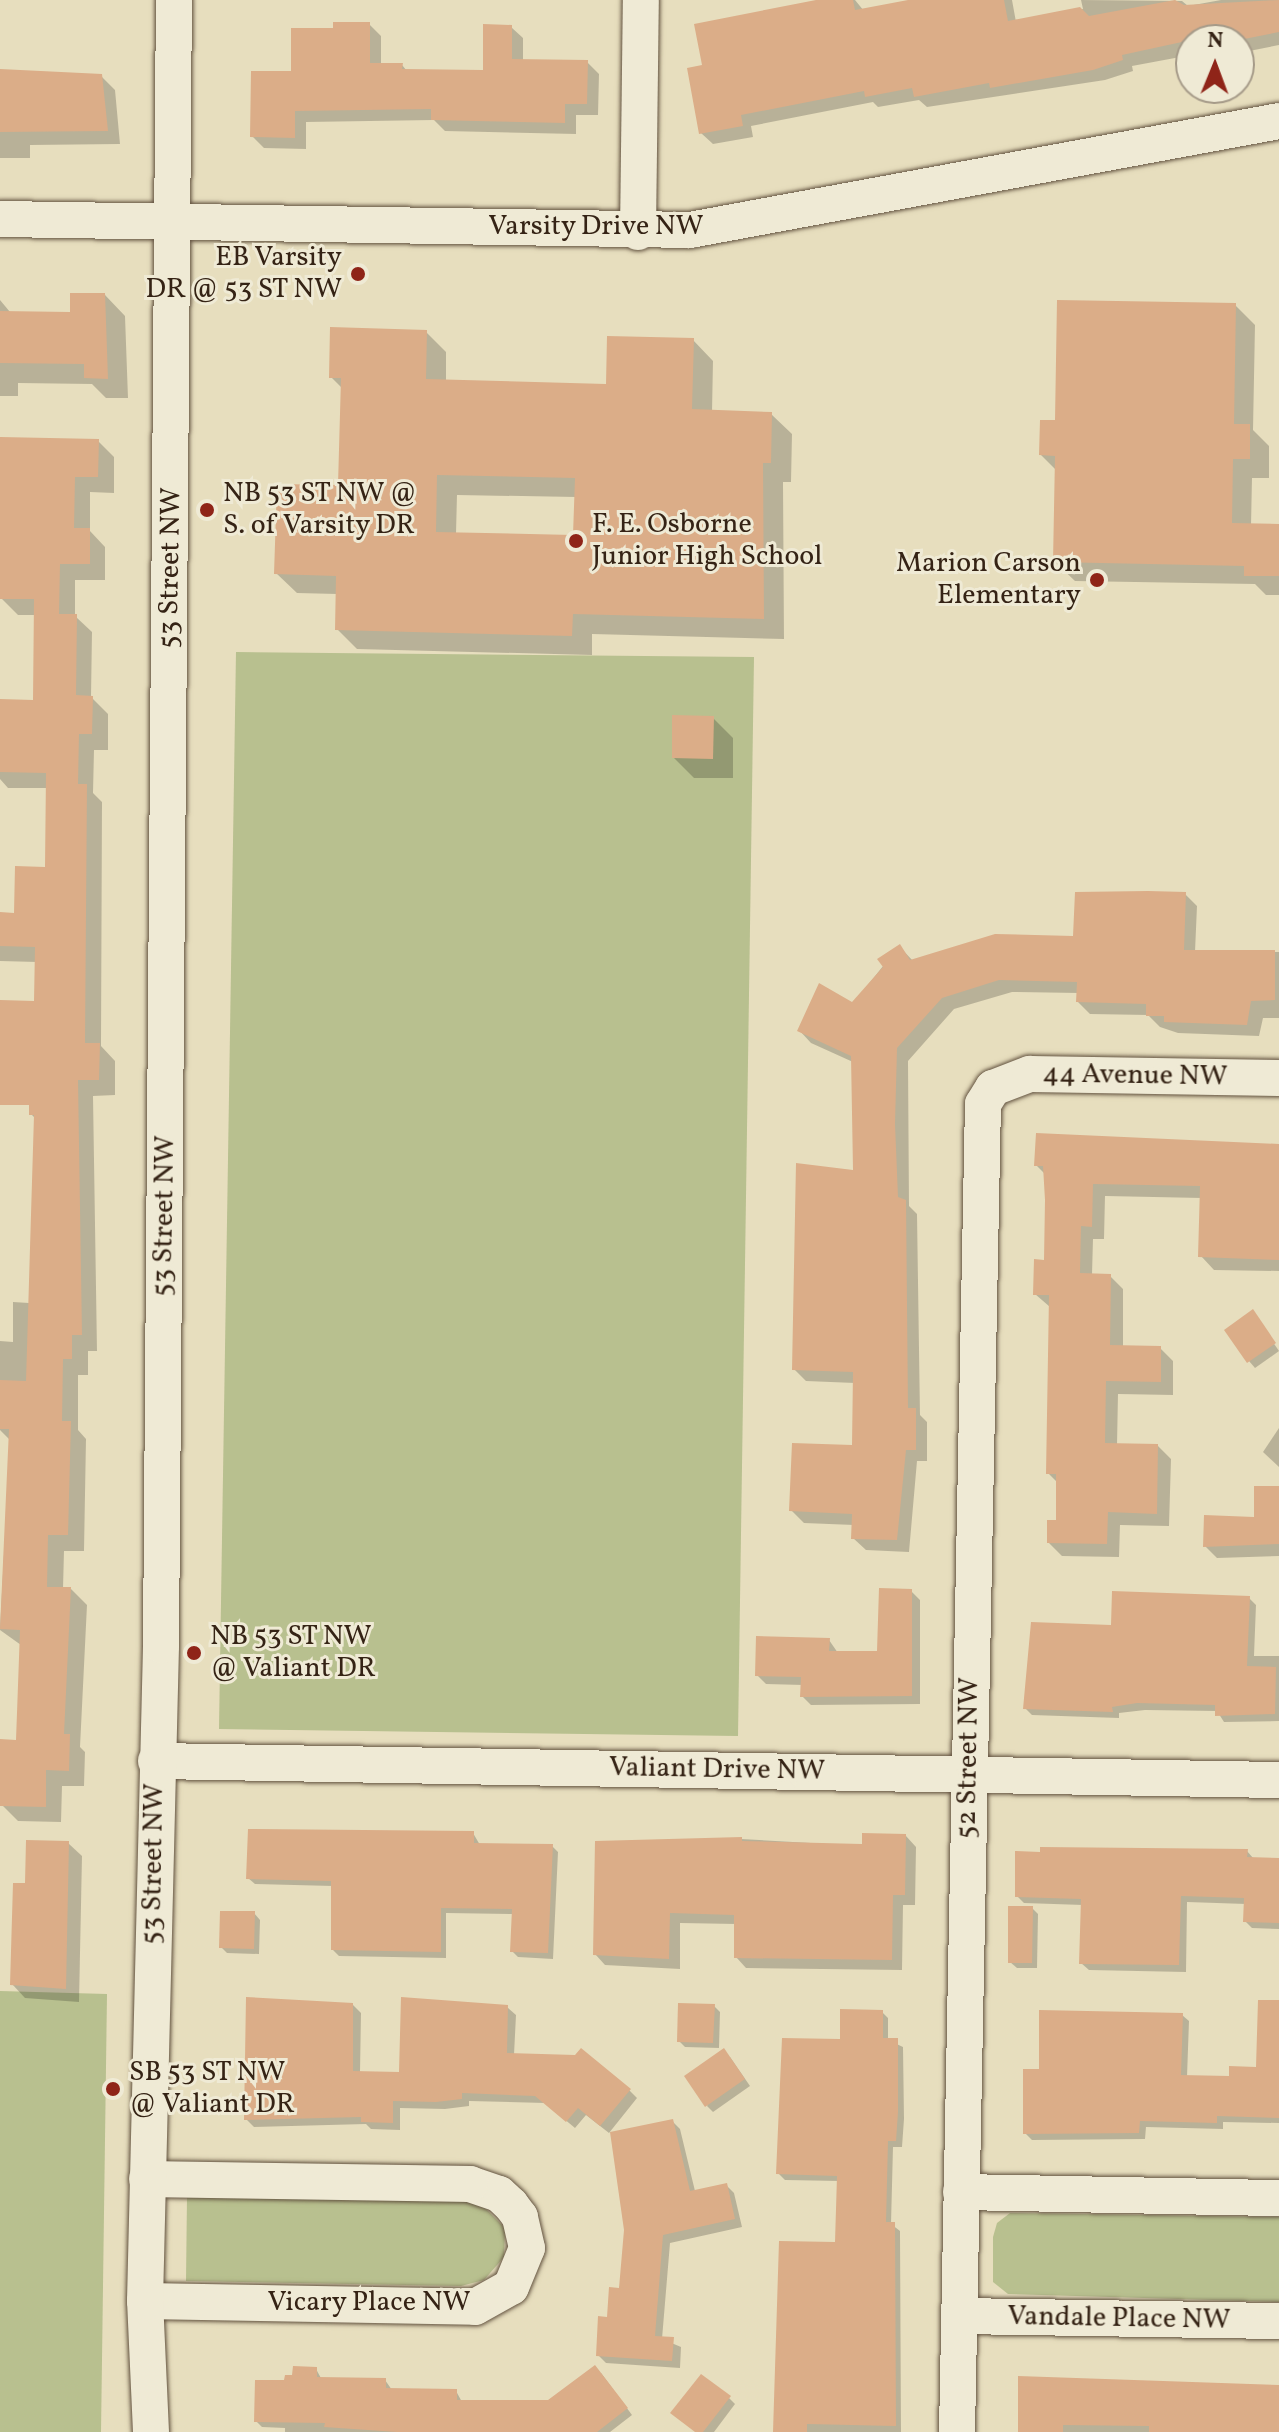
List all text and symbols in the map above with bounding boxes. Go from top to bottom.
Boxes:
north arrow [1175,24,1255,104]
text: N [1207,26,1224,57]
street label: Varsity Drive NW [488,210,704,244]
place label: EB Varsity DR @ 53 ST NW [145,241,342,307]
marker: EB Varsity DR @ 53 ST NW [349,265,367,283]
place label: NB 53 ST NW @ S. of Varsity DR [223,477,419,543]
street label: 53 Street NW [153,487,189,649]
marker: NB 53 ST NW @ S. of Varsity DR [198,501,216,519]
place label: F. E. Osborne Junior High School [592,508,822,574]
marker: F. E. Osborne Junior High School [567,532,585,550]
place label: Marion Carson Elementary [896,547,1081,613]
marker: Marion Carson Elementary [1088,571,1106,589]
street label: 44 Avenue NW [1042,1058,1228,1094]
street label: 53 Street NW [147,1135,183,1297]
place label: NB 53 ST NW @ Valiant DR [210,1620,377,1686]
marker: NB 53 ST NW @ Valiant DR [185,1644,203,1662]
street label: 52 Street NW [951,1677,987,1839]
street label: Valiant Drive NW [609,1751,825,1789]
street label: 53 Street NW [136,1783,172,1945]
place label: SB 53 ST NW @ Valiant DR [129,2056,296,2122]
marker: SB 53 ST NW @ Valiant DR [104,2080,122,2098]
street label: Vicary Place NW [267,2286,471,2320]
street label: Vandale Place NW [1007,2300,1231,2338]

